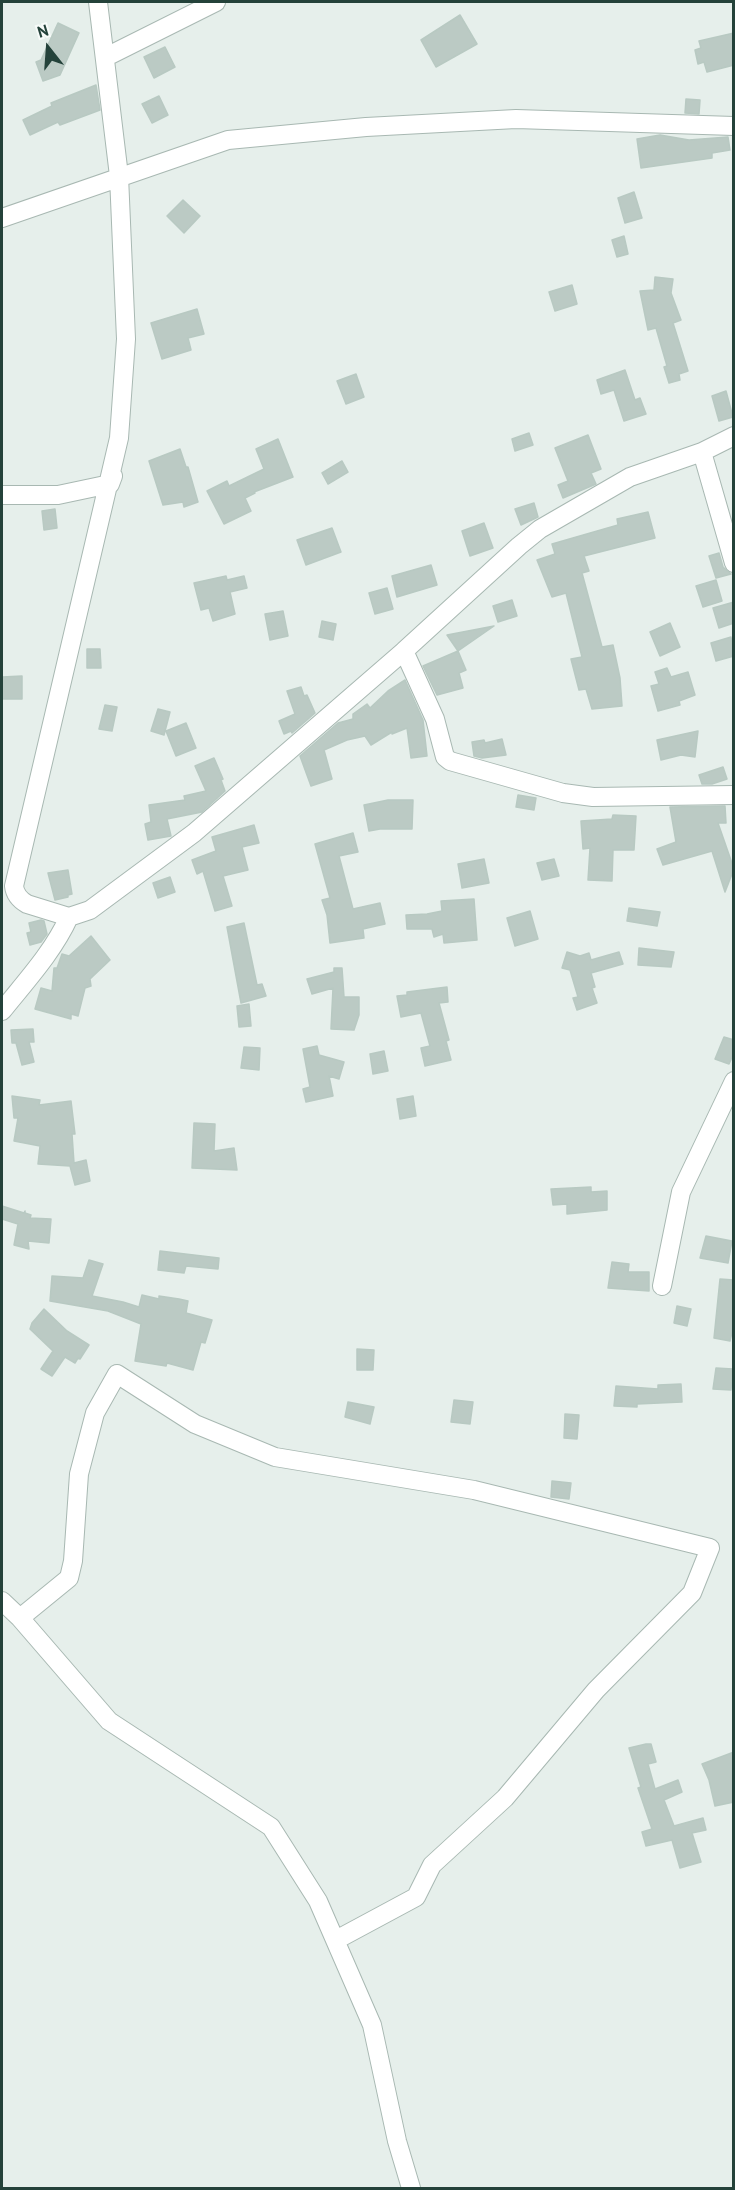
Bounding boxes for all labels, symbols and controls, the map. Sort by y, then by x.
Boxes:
north arrow [18,18,78,78]
text: N [35,20,51,42]

